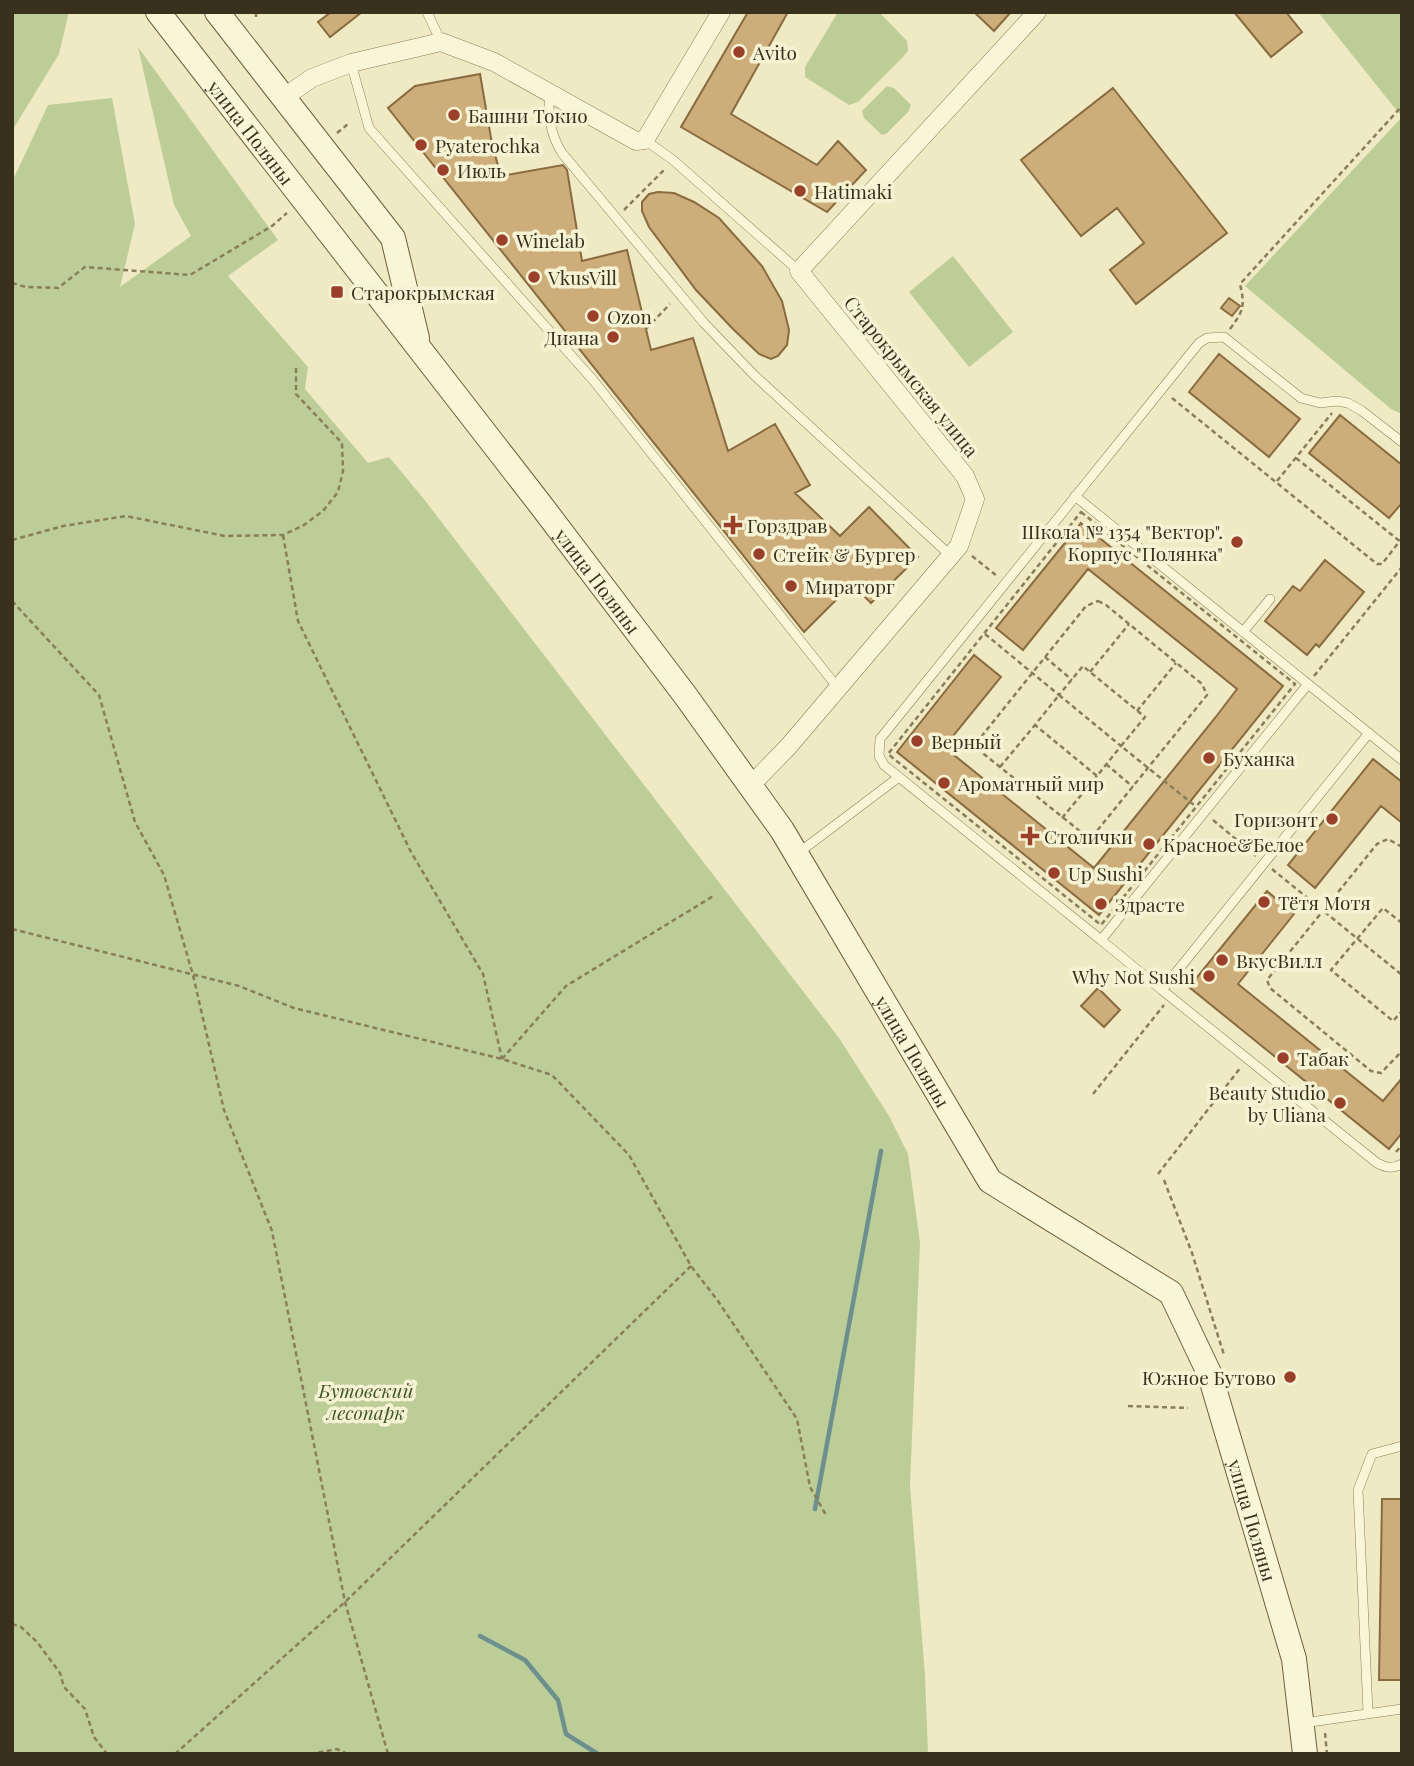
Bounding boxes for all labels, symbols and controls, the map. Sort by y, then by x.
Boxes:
place label: Avito [752,39,797,65]
marker: Avito [731,44,747,60]
street label: улица Поляны [202,73,300,190]
place label: Башни Токио [468,102,588,128]
marker: Башни Токио [446,107,462,123]
place label: Pyaterochka [435,132,541,158]
marker: Pyaterochka [413,137,429,153]
place label: Июль [457,157,506,183]
marker: Июль [435,162,451,178]
place label: Hatimaki [814,178,893,204]
marker: Hatimaki [792,183,808,199]
place label: Winelab [515,227,585,253]
marker: Winelab [494,232,510,248]
place label: VkusVill [547,264,618,290]
marker: VkusVill [526,269,542,285]
place label: Старокрымская [351,279,495,305]
marker: Старокрымская [329,284,345,300]
street label: Старокрымская улица [839,290,985,462]
place label: Ozon [607,303,653,329]
marker: Ozon [585,308,601,324]
place label: Диана [545,324,600,350]
marker: Диана [605,329,621,345]
place label: Горздрав [747,512,827,538]
marker: Горздрав [725,517,741,533]
place label: Школа № 1354 "Вектор". Корпус "Полянка" [1021,518,1223,566]
street label: улица Поляны [549,522,647,639]
marker: Школа № 1354 "Вектор". Корпус "Полянка" [1229,534,1245,550]
place label: Стейк & Бургер [773,541,916,567]
marker: Стейк & Бургер [751,546,767,562]
place label: Мираторг [805,573,895,599]
marker: Мираторг [783,578,799,594]
place label: Верный [931,728,1002,754]
marker: Верный [909,733,925,749]
place label: Буханка [1223,745,1296,771]
marker: Буханка [1201,750,1217,766]
place label: Ароматный мир [957,770,1104,796]
marker: Ароматный мир [936,775,952,791]
place label: Горизонт [1234,806,1318,832]
marker: Горизонт [1324,811,1340,827]
place label: Столички [1044,823,1133,849]
marker: Столички [1022,828,1038,844]
place label: Красное&Белое [1163,831,1304,857]
marker: Красное&Белое [1141,836,1157,852]
place label: Up Sushi [1068,860,1143,886]
marker: Up Sushi [1046,865,1062,881]
place label: Тётя Мотя [1278,889,1371,915]
place label: Здрасте [1115,891,1185,917]
marker: Тётя Мотя [1256,894,1272,910]
marker: Здрасте [1093,896,1109,912]
place label: ВкусВилл [1236,947,1323,973]
marker: ВкусВилл [1214,952,1230,968]
place label: Why Not Sushi [1071,963,1195,989]
marker: Why Not Sushi [1201,968,1217,984]
street label: улица Поляны [869,989,956,1112]
place label: Табак [1297,1045,1349,1071]
marker: Табак [1275,1050,1291,1066]
place label: Beauty Studio by Uliana [1208,1079,1327,1127]
marker: Beauty Studio by Uliana [1332,1095,1348,1111]
place label: Южное Бутово [1142,1364,1276,1390]
marker: Южное Бутово [1282,1369,1298,1385]
park label: Бутовский лесопарк [318,1377,415,1425]
street label: улица Поляны [1222,1455,1283,1584]

